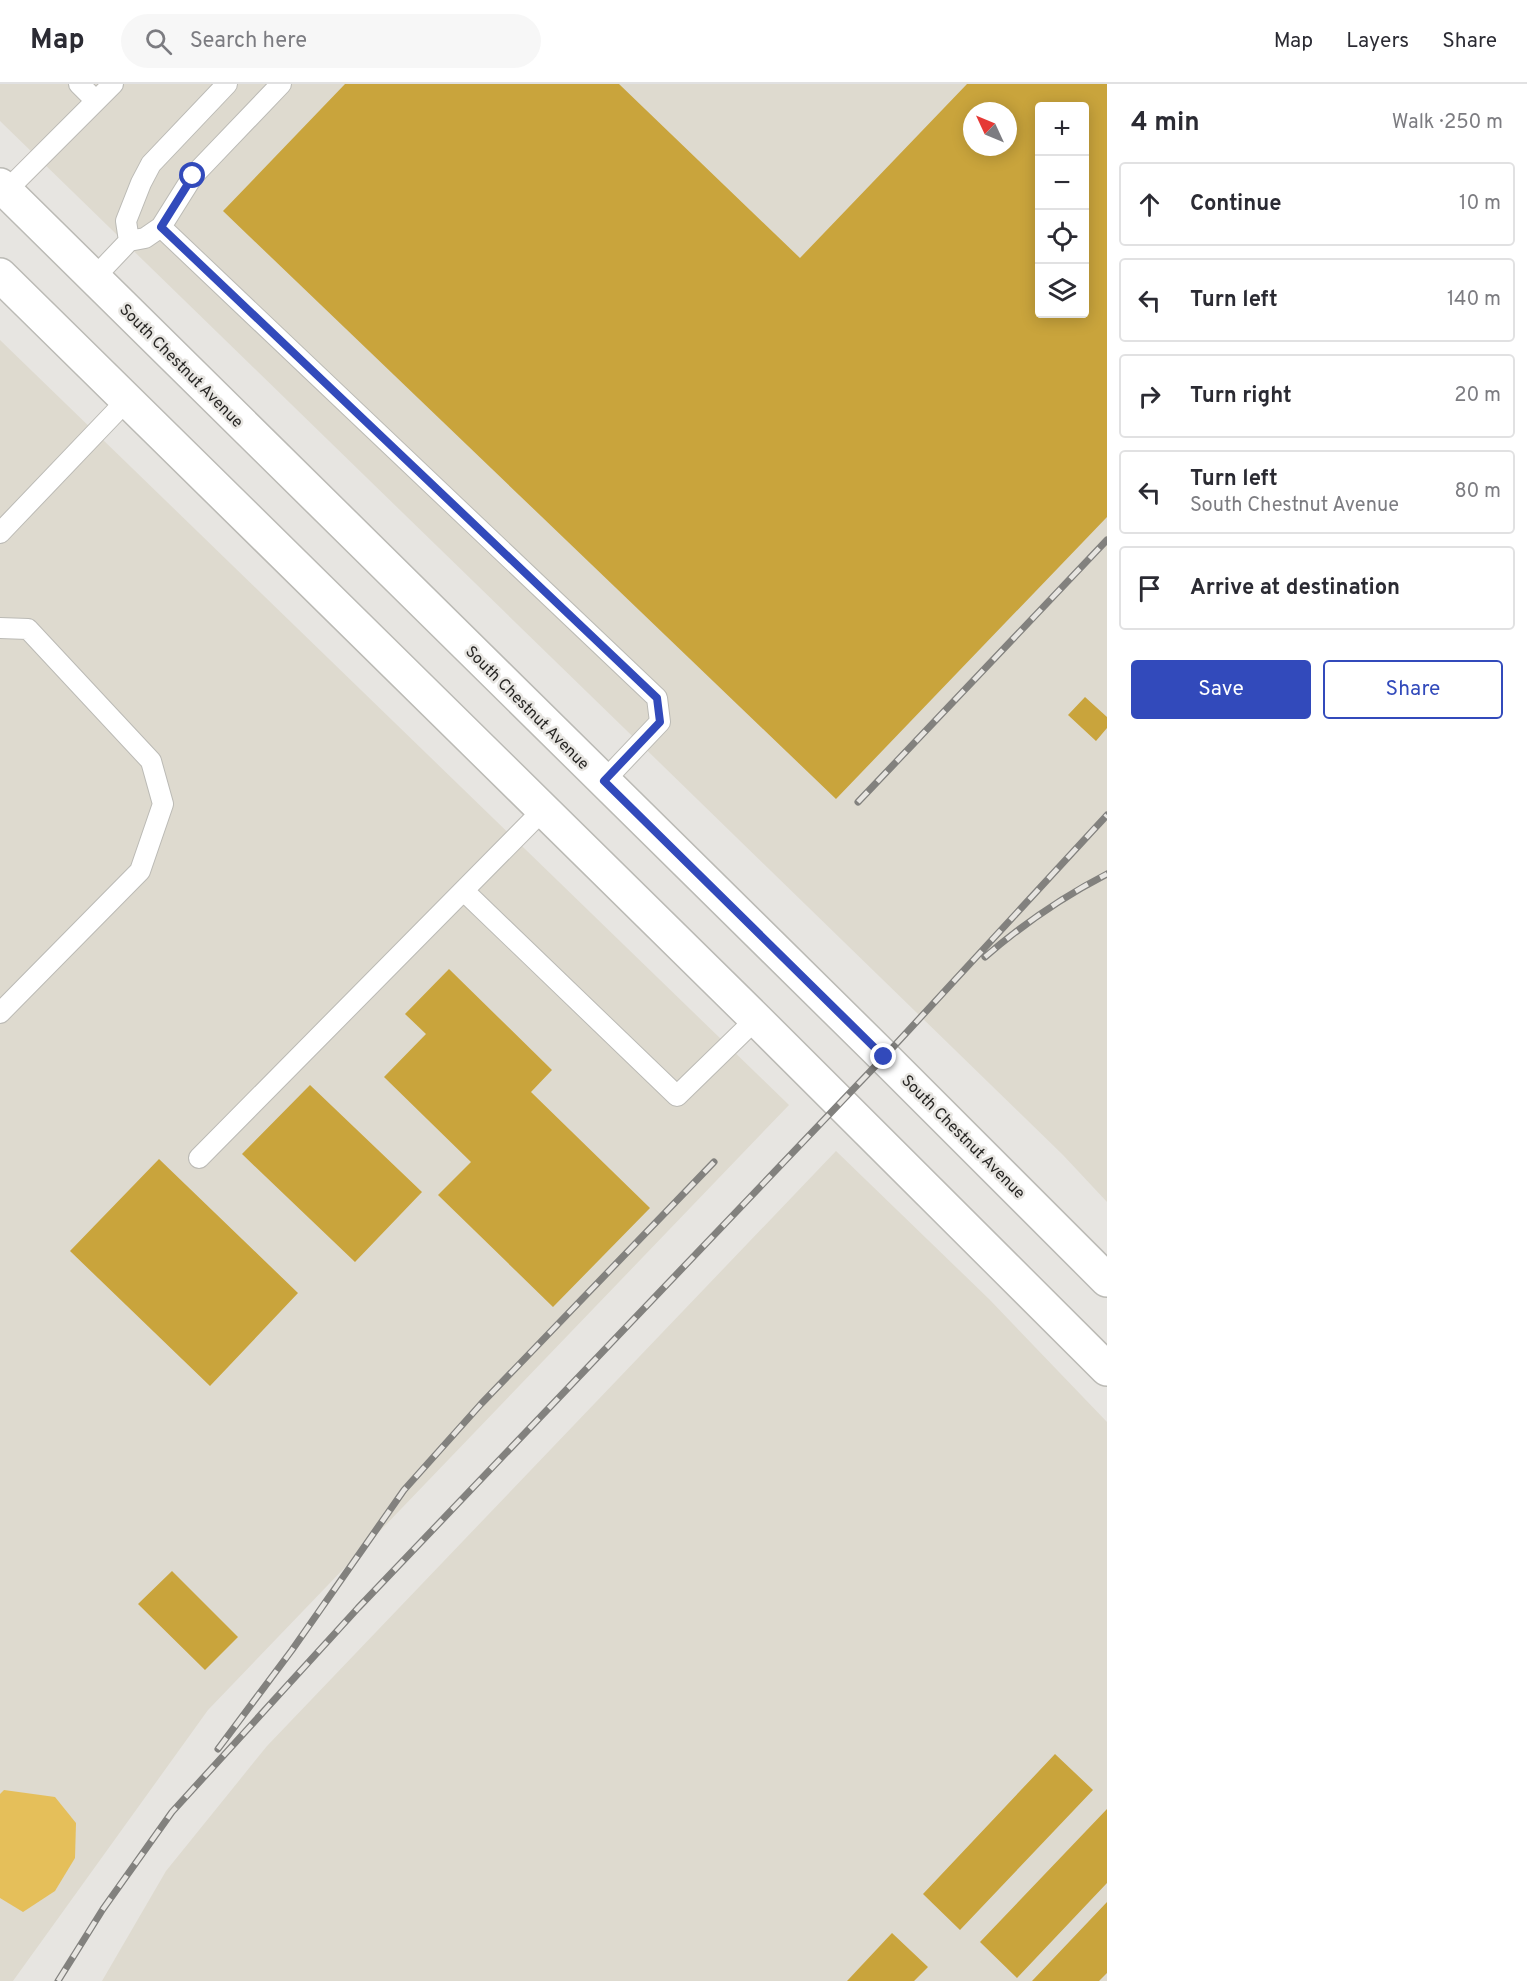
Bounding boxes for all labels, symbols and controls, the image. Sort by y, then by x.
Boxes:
search box [121,14,541,68]
text: Map [30,23,85,59]
icon: search [142,25,175,58]
text: Search here [190,28,307,55]
text: Map [1274,28,1313,55]
text: Layers [1346,28,1409,55]
text: Share [1442,28,1497,55]
north arrow [963,102,1017,156]
map controls [1035,102,1089,318]
button: + [1035,102,1089,156]
text: 4 min [1131,107,1200,140]
text: Walk · 250 m [1392,110,1503,136]
button: − [1035,156,1089,210]
route start [179,162,205,188]
icon: ahead [1133,188,1166,221]
text: Continue [1190,191,1281,218]
text: 10 m [1459,191,1501,217]
button: locate [1035,210,1089,264]
button: layers [1035,264,1089,318]
icon: left [1133,284,1166,317]
text: Turn left [1190,287,1278,314]
text: 140 m [1447,287,1501,313]
street label: South Chestnut Avenue [114,300,247,433]
icon: right [1133,380,1166,413]
text: Turn right [1190,383,1292,410]
text: 20 m [1454,383,1501,409]
text: Turn left [1190,466,1278,493]
icon: left [1133,476,1166,509]
text: 80 m [1455,479,1501,505]
text: South Chestnut Avenue [1190,493,1399,519]
icon: arrive [1133,572,1166,605]
text: Arrive at destination [1190,575,1400,602]
street label: South Chestnut Avenue [460,642,593,775]
button: Save [1131,660,1311,719]
button: Share [1323,660,1503,719]
route end [870,1043,896,1069]
street label: South Chestnut Avenue [896,1071,1029,1204]

